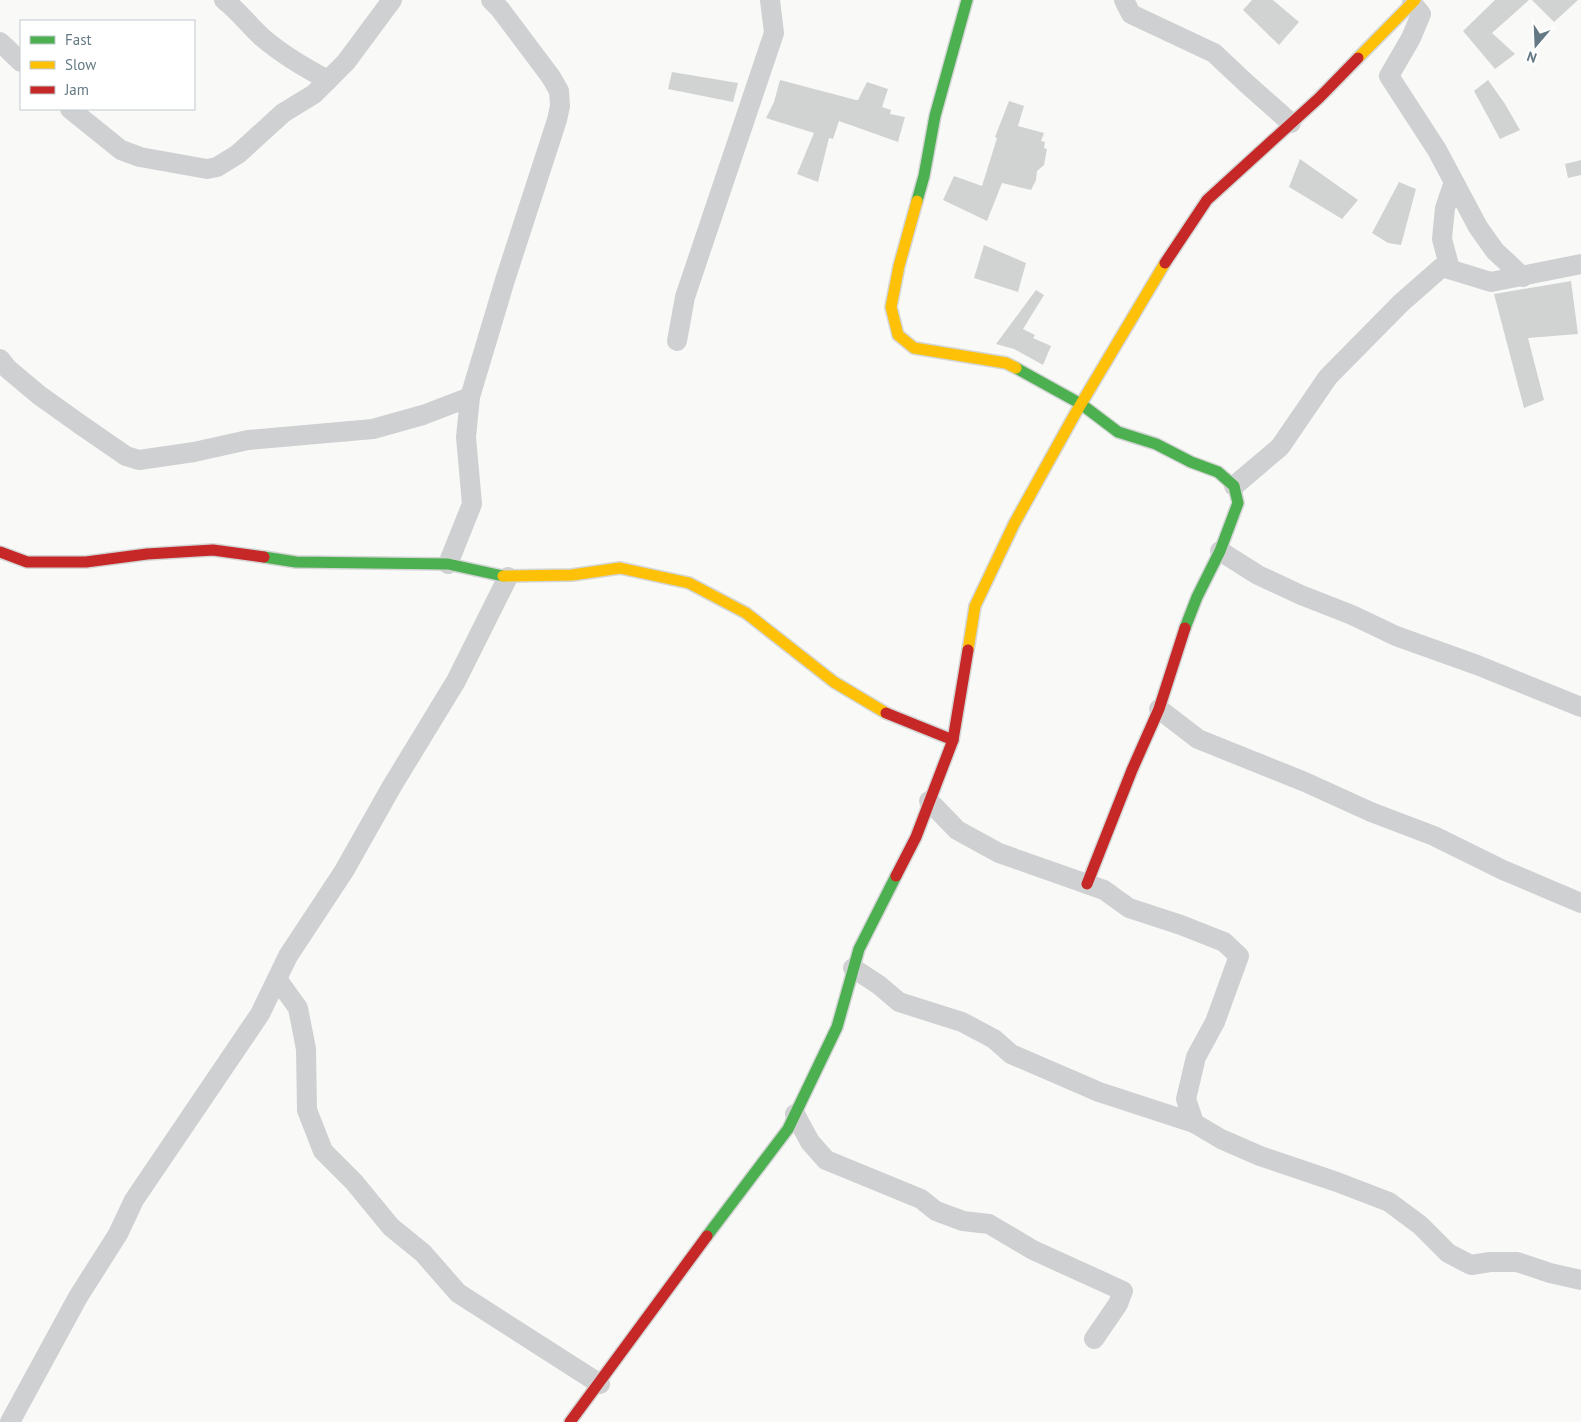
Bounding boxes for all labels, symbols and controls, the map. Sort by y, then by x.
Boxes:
legend [20,20,195,110]
north arrow [1511,20,1561,70]
text: Fast [65,30,92,49]
text: N [1524,47,1539,67]
text: Slow [65,55,96,74]
text: Jam [64,80,89,99]

